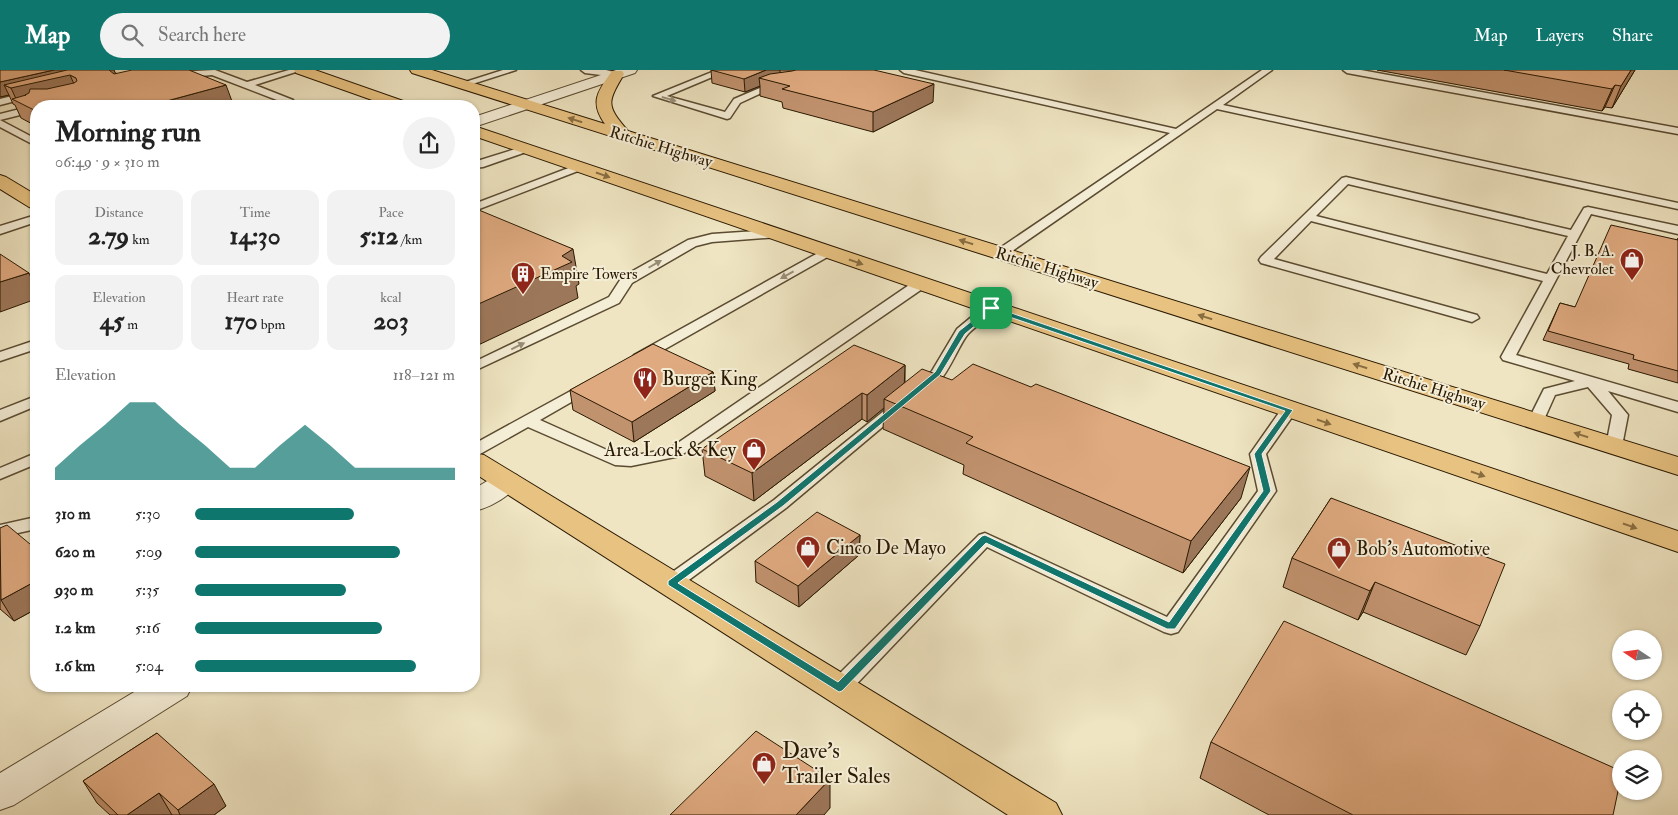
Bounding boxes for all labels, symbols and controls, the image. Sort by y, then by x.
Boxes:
search box [100,13,450,58]
text: Map [25,20,70,51]
icon: search [118,21,146,49]
text: Search here [158,23,246,47]
text: Map [1474,24,1508,47]
text: Layers [1536,24,1584,47]
text: Share [1612,24,1653,47]
one-way arrow [662,95,677,103]
text: Morning run [55,115,201,150]
one-way arrow [568,115,583,123]
button: share [403,117,455,169]
street label: Ritchie Highway [607,122,716,172]
text: 06:49 · 9 × 310 m [55,152,160,172]
one-way arrow [595,172,610,179]
text: Distance [95,204,143,221]
text: Time [240,204,270,221]
text: Pace [378,204,404,221]
text: 2.79 [88,221,129,252]
text: 14:30 [229,221,281,252]
text: 5:12 [360,221,398,252]
text: km [129,231,150,248]
text: /km [398,231,422,248]
one-way arrow [958,238,973,246]
place label: J. B. A. Chevrolet [1551,241,1614,279]
street label: Ritchie Highway [993,243,1102,293]
shop icon: J. B. A. Chevrolet [1619,247,1645,281]
one-way arrow [849,258,864,266]
one-way arrow [648,260,661,269]
building icon: Empire Towers [510,261,536,295]
place label: Empire Towers [540,264,637,285]
one-way arrow [780,270,794,279]
pin [970,287,1012,329]
text: Elevation [92,289,146,306]
text: Heart rate [227,289,284,306]
text: kcal [380,289,402,306]
icon: arrive [977,294,1005,322]
text: 45 [100,306,124,337]
text: 170 [225,306,258,337]
text: 203 [373,306,409,337]
one-way arrow [1197,313,1212,320]
text: m [124,316,138,333]
text: bpm [258,316,285,333]
one-way arrow [511,342,525,350]
one-way arrow [1352,361,1367,369]
street label: Ritchie Highway [1380,364,1489,414]
text: Elevation [55,365,116,385]
text: 118–121 m [393,365,455,385]
restaurant icon: Burger King [632,366,658,400]
place label: Burger King [662,367,758,391]
one-way arrow [1317,418,1332,426]
one-way arrow [1574,431,1589,439]
shop icon: Area Lock & Key [741,437,767,471]
place label: Area Lock & Key [603,438,737,462]
one-way arrow [1471,470,1486,478]
text: 310 m [55,504,91,524]
text: 5:30 [135,504,160,524]
one-way arrow [1622,523,1637,530]
shop icon: Cinco De Mayo [795,535,821,569]
place label: Cinco De Mayo [826,536,946,560]
shop icon: Bob's Automotive [1326,536,1352,570]
place label: Bob's Automotive [1356,537,1490,561]
text: 620 m [55,542,95,562]
text: 5:09 [135,542,162,562]
text: 930 m [55,580,93,600]
text: 5:35 [135,580,159,600]
text: 1.2 km [55,618,95,638]
text: 5:16 [135,618,160,638]
north arrow [1612,630,1662,680]
map controls [1612,630,1662,800]
text: 1.6 km [55,656,95,676]
text: 5:04 [135,656,163,676]
button: locate [1612,690,1662,740]
place label: Dave's Trailer Sales [782,737,890,790]
button: layers [1612,750,1662,800]
shop icon: Dave's Trailer Sales [751,751,777,785]

